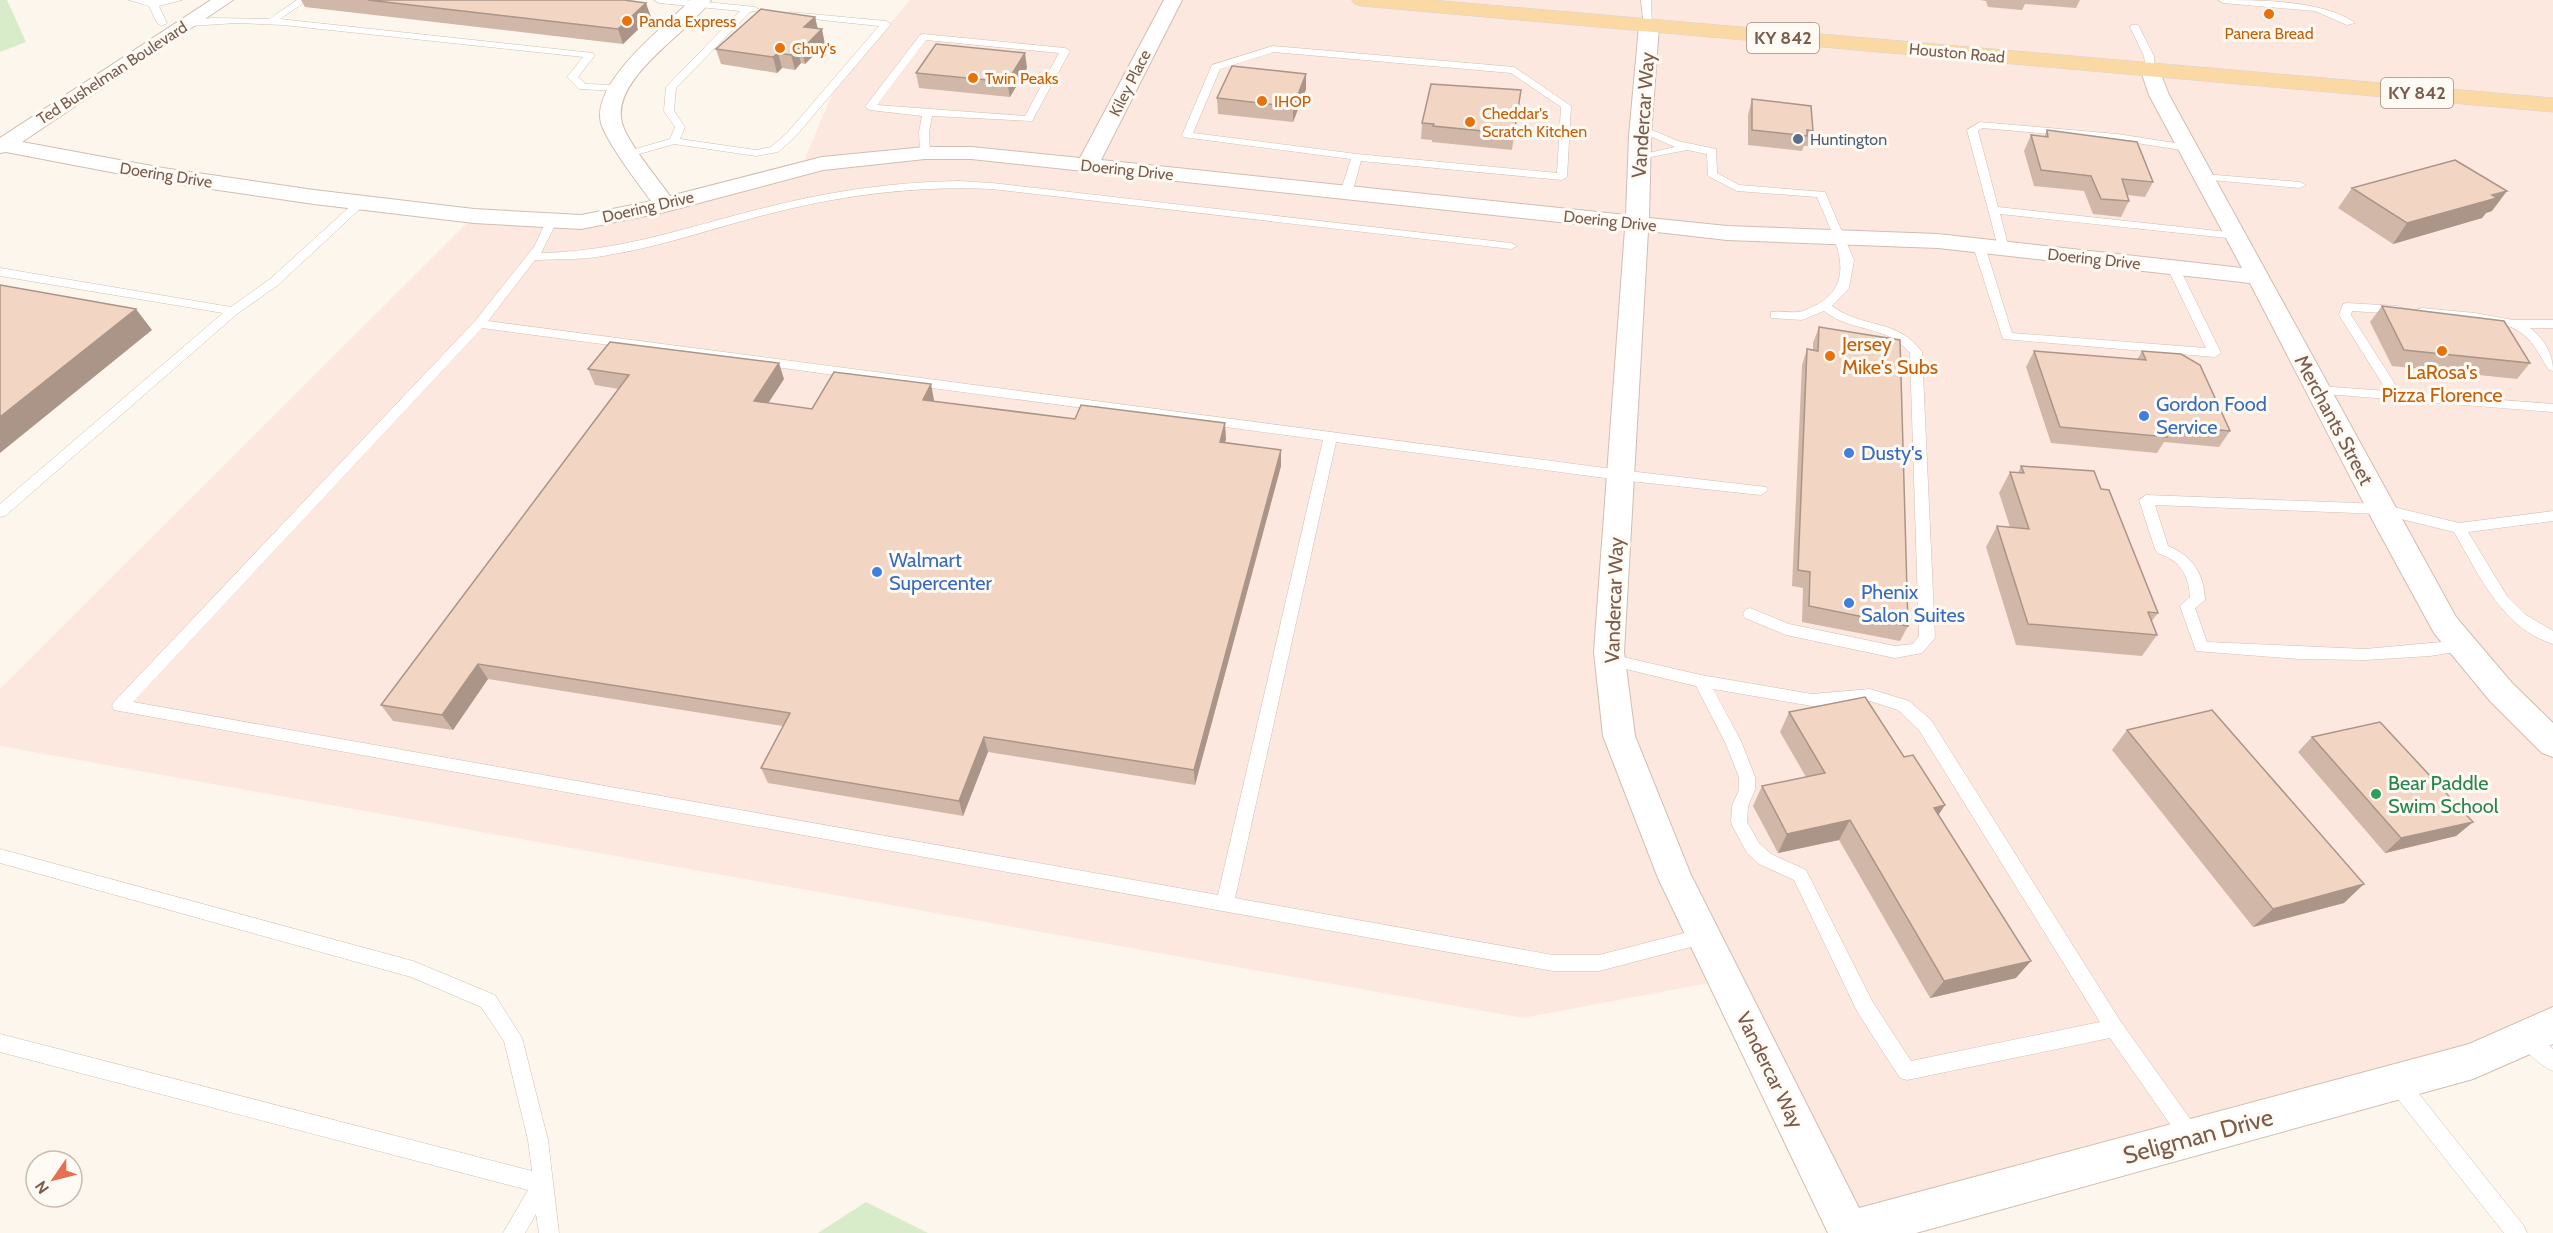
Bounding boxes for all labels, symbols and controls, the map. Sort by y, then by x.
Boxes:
marker: Panera Bread [2262,7,2276,21]
place label: Panda Express [639,12,737,31]
marker: Panda Express [620,14,634,28]
street label: Ted Bushelman Boulevard [33,17,191,129]
road number: KY 842 [1747,23,1819,53]
place label: Panera Bread [2224,24,2314,43]
place label: Chuy's [792,39,837,58]
street label: Houston Road [1908,39,2006,67]
marker: Chuy's [773,41,787,55]
street label: Kiley Place [1105,47,1155,119]
street label: Vandercar Way [1627,51,1659,179]
place label: Twin Peaks [985,69,1059,88]
marker: Twin Peaks [966,71,980,85]
road number: KY 842 [2381,78,2453,108]
place label: IHOP [1274,92,1311,111]
marker: IHOP [1255,94,1269,108]
place label: Cheddar's Scratch Kitchen [1482,104,1587,141]
marker: Cheddar's Scratch Kitchen [1463,115,1477,129]
place label: Huntington [1810,130,1887,149]
marker: Huntington [1791,132,1805,146]
street label: Doering Drive [1080,156,1174,184]
street label: Doering Drive [118,158,214,192]
street label: Doering Drive [600,187,696,227]
street label: Doering Drive [1563,207,1657,235]
street label: Doering Drive [2047,245,2141,273]
place label: Jersey Mike's Subs [1841,332,1938,379]
marker: LaRosa's Pizza Florence [2435,344,2449,358]
marker: Jersey Mike's Subs [1823,349,1837,363]
street label: Merchants Street [2290,351,2378,489]
place label: LaRosa's Pizza Florence [2381,360,2503,407]
place label: Gordon Food Service [2156,392,2267,439]
marker: Gordon Food Service [2137,409,2151,423]
place label: Dusty's [1861,441,1923,465]
marker: Dusty's [1842,446,1856,460]
street label: Vandercar Way [1600,536,1628,664]
place label: Walmart Supercenter [889,548,993,595]
marker: Walmart Supercenter [870,565,884,579]
place label: Phenix Salon Suites [1861,580,1965,627]
marker: Phenix Salon Suites [1842,596,1856,610]
place label: Bear Paddle Swim School [2388,771,2499,818]
marker: Bear Paddle Swim School [2369,787,2383,801]
street label: Vandercar Way [1731,1008,1809,1132]
street label: Seligman Drive [2120,1102,2276,1170]
north arrow [24,1149,84,1209]
text: N [31,1177,53,1197]

